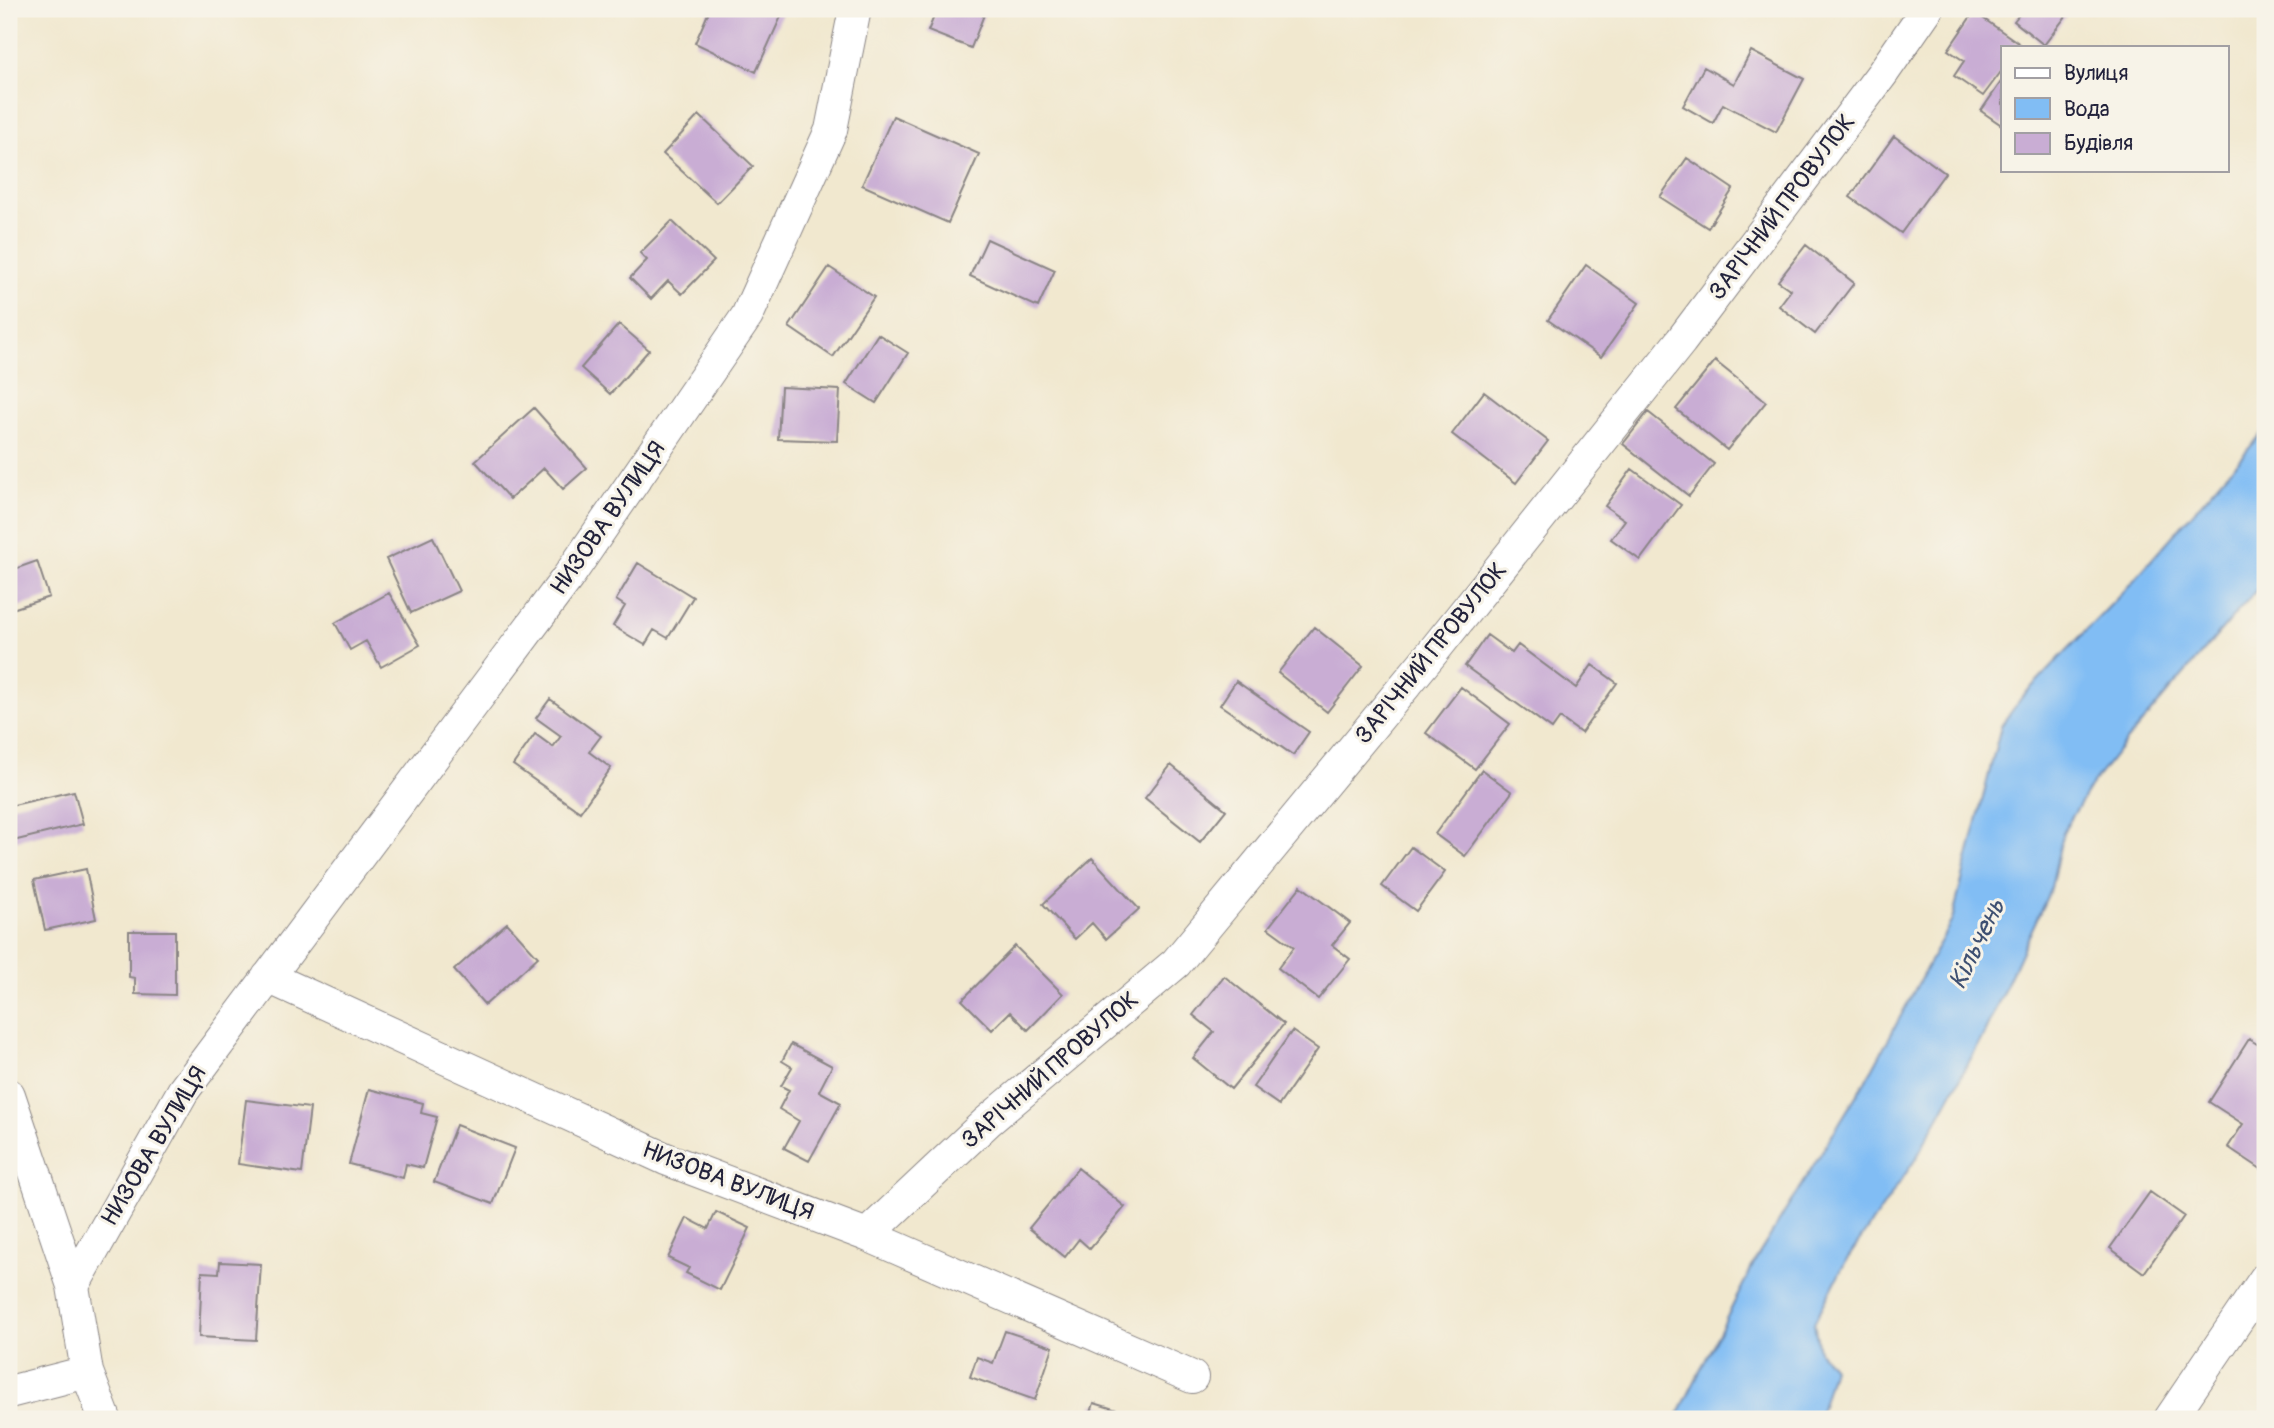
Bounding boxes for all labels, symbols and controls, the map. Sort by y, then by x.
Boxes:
legend [2001,46,2228,172]
text: Вулиця [2064,60,2128,87]
text: Вода [2064,96,2110,123]
street label: ЗАРІЧНИЙ ПРОВУЛОК [1703,108,1861,306]
text: Будівля [2064,130,2133,157]
street label: НИЗОВА ВУЛИЦЯ [544,435,672,601]
street label: ЗАРІЧНИЙ ПРОВУЛОК [1349,556,1513,750]
water label: Кільчень [1942,894,2012,994]
street label: ЗАРІЧНИЙ ПРОВУЛОК [955,985,1145,1155]
street label: НИЗОВА ВУЛИЦЯ [95,1061,213,1231]
street label: НИЗОВА ВУЛИЦЯ [638,1135,818,1227]

